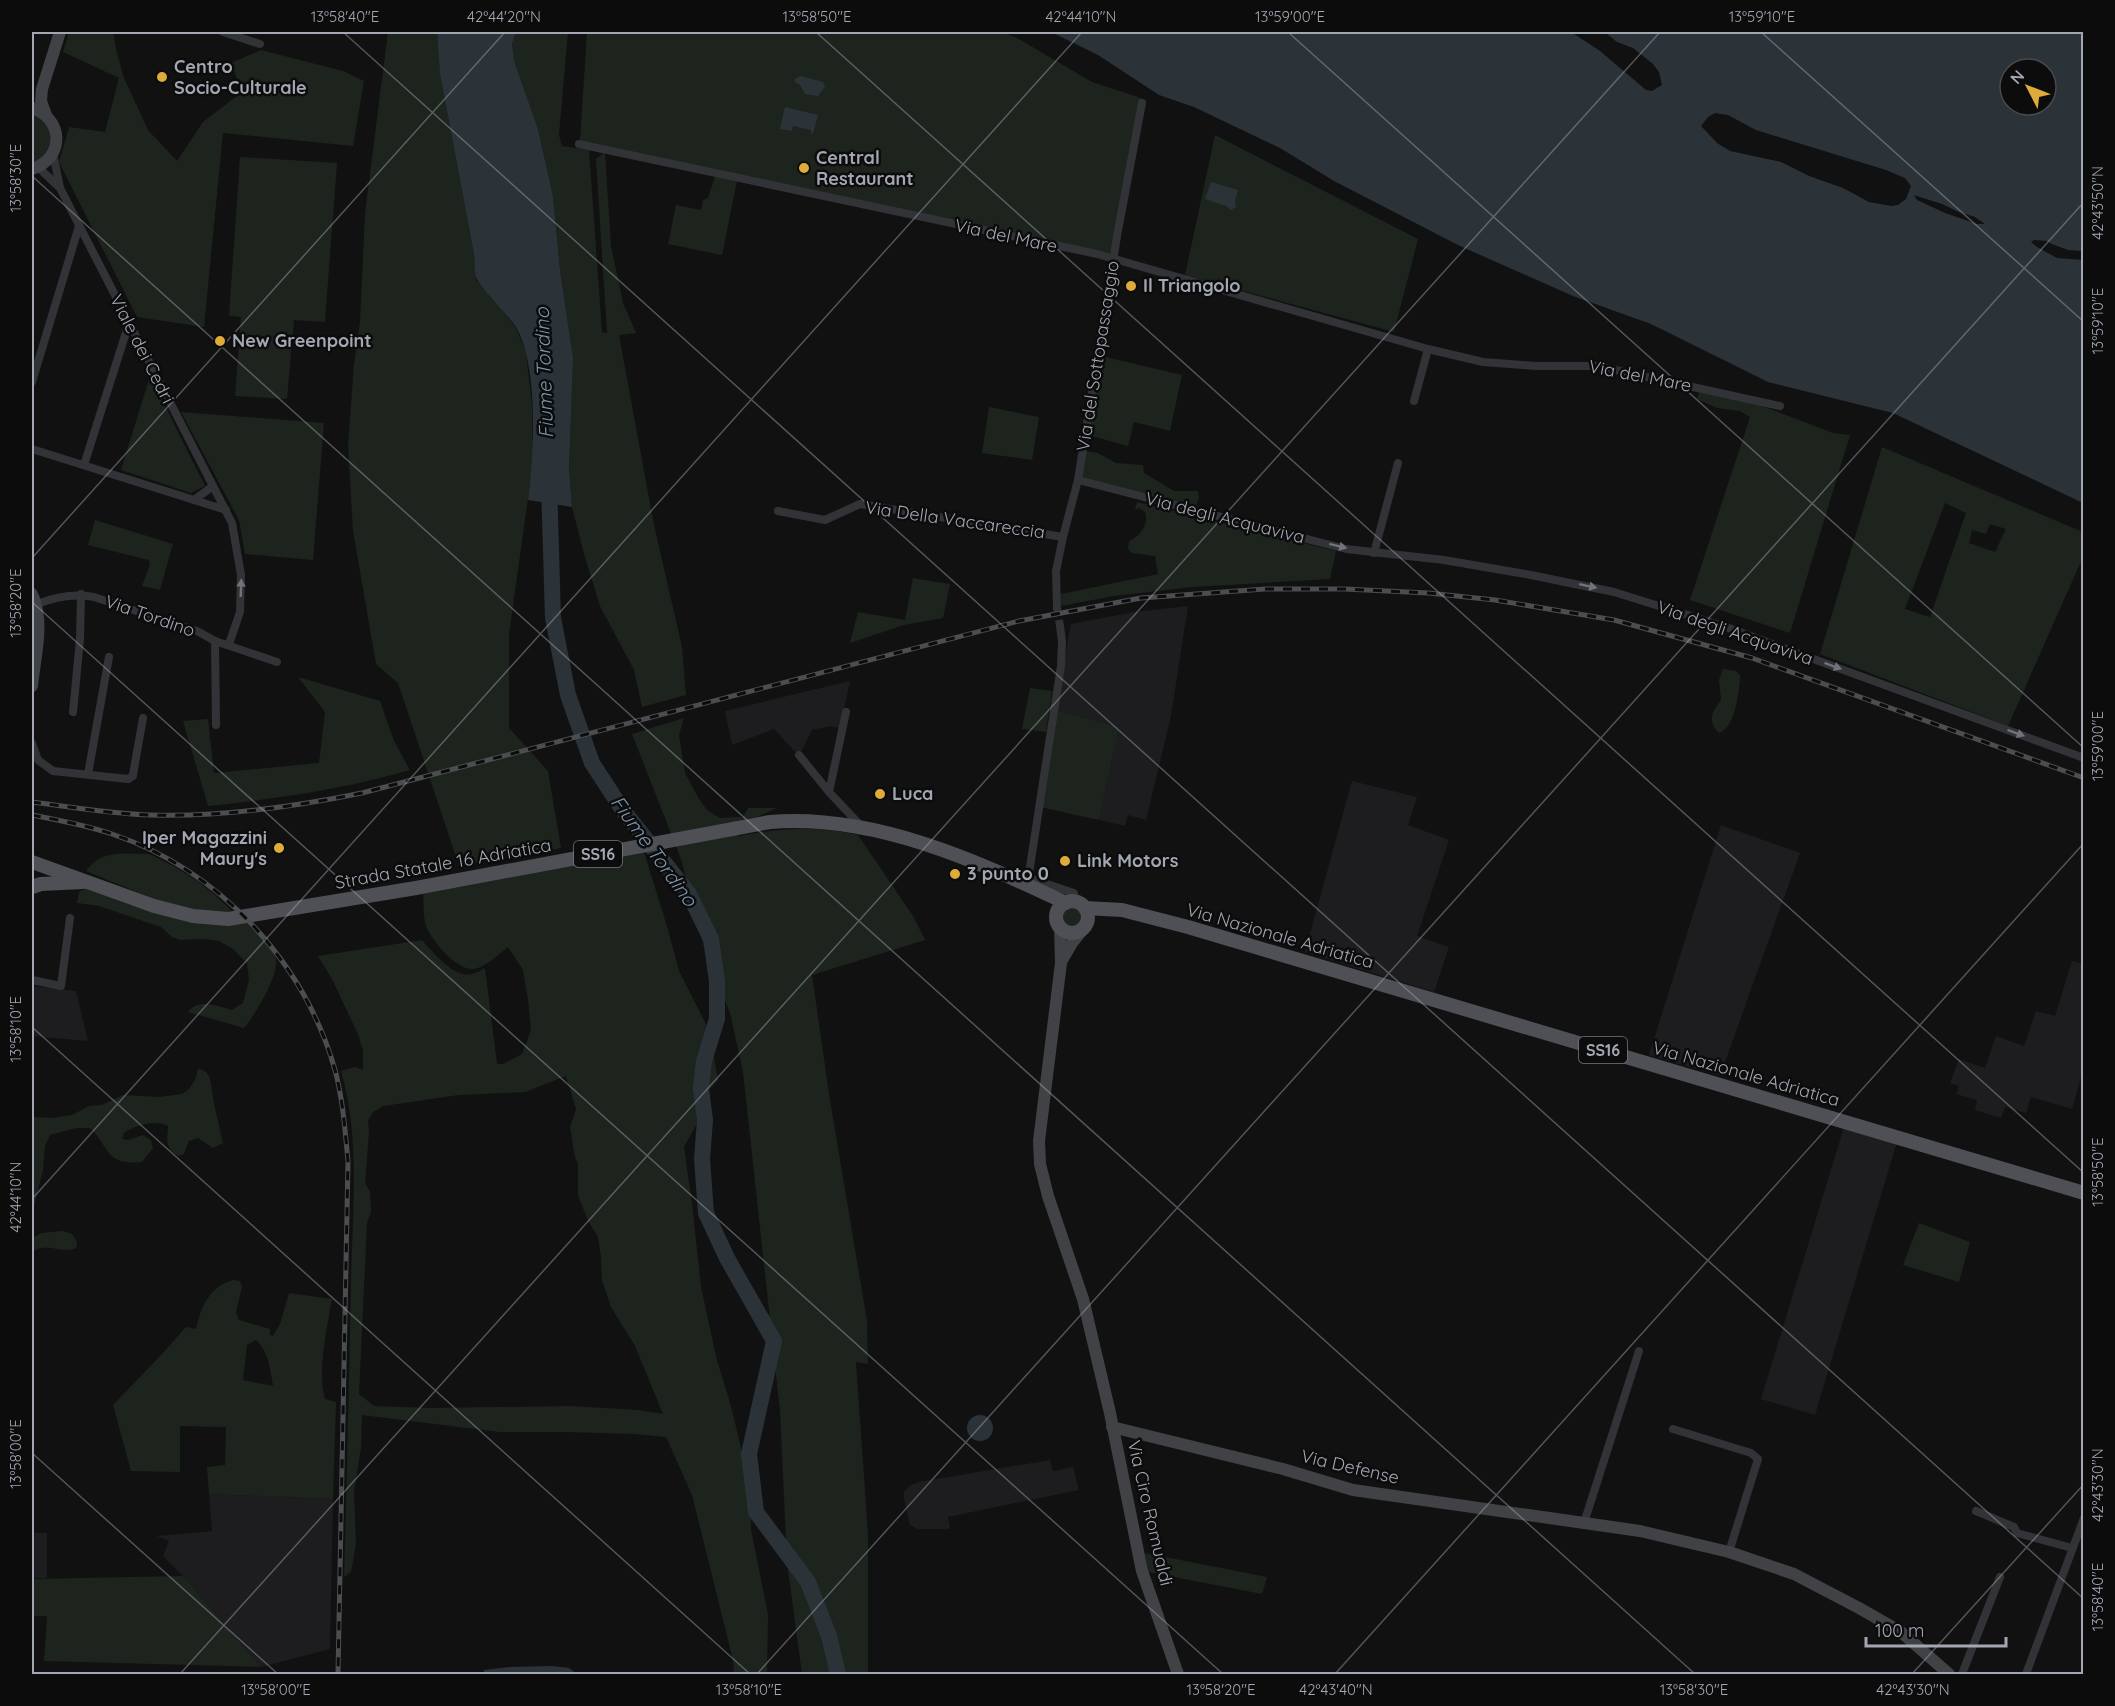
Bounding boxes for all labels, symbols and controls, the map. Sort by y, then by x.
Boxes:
text: 13°58'40"E [311,7,379,26]
text: 42°44'20"N [467,7,541,26]
text: 13°58'50"E [783,7,851,26]
text: 42°44'10"N [1045,7,1117,26]
text: 13°59'00"E [1255,7,1325,26]
text: 13°59'10"E [1729,7,1795,26]
place label: Centro Socio-Culturale [174,55,307,99]
north arrow [1998,57,2058,117]
text: N [2005,66,2028,88]
marker: Centro Socio-Culturale [155,70,169,84]
text: 13°58'30"E [6,144,25,212]
place label: Central Restaurant [816,146,914,190]
marker: Central Restaurant [797,161,811,175]
text: 42°43'50"N [2088,166,2107,240]
street label: Via del Mare [953,213,1059,258]
street label: Via del Sottopassaggio [1071,259,1124,453]
place label: Il Triangolo [1143,274,1240,297]
marker: Il Triangolo [1124,279,1138,293]
text: 13°59'10"E [2088,288,2107,354]
street label: Viale dei Cedri [105,290,180,407]
water label: Fiume Tordino [529,306,558,439]
place label: New Greenpoint [232,329,372,352]
marker: New Greenpoint [213,334,227,348]
street label: Via del Mare [1587,354,1693,397]
street label: Via degli Acquaviva [1143,487,1307,548]
street label: Via Della Vaccareccia [864,495,1046,544]
one-way arrow [1329,542,1347,552]
text: 13°58'20"E [6,568,25,638]
one-way arrow [236,578,246,597]
one-way arrow [1579,582,1597,592]
street label: Via Tordino [102,589,198,642]
street label: Via degli Acquaviva [1654,595,1816,670]
one-way arrow [1824,662,1842,672]
text: 13°59'00"E [2088,711,2107,781]
one-way arrow [2007,729,2025,738]
place label: Luca [892,782,933,805]
marker: Luca [873,787,887,801]
water label: Fiume Tordino [606,790,704,912]
place label: Iper Magazzini Maury's [142,826,267,870]
street label: Strada Statale 16 Adriatica [333,833,553,894]
marker: Iper Magazzini Maury's [272,841,286,855]
road number: SS16 [574,841,622,867]
place label: Link Motors [1077,849,1179,872]
marker: Link Motors [1058,854,1072,868]
place label: 3 punto 0 [967,862,1049,885]
marker: 3 punto 0 [948,867,962,881]
street label: Via Nazionale Adriatica [1184,898,1376,973]
text: 13°58'10"E [6,996,25,1062]
street label: Via Nazionale Adriatica [1650,1036,1842,1111]
road number: SS16 [1579,1037,1627,1063]
text: 13°58'50"E [2088,1138,2107,1206]
text: 42°44'10"N [6,1161,25,1233]
text: 13°58'00"E [6,1419,25,1489]
street label: Via Ciro Romualdi [1123,1438,1178,1588]
street label: Via Defense [1299,1444,1401,1489]
text: 42°43'30"N [2088,1448,2107,1522]
text: 13°58'40"E [2088,1563,2107,1631]
scale bar [1866,1610,2006,1648]
text: 100 m [1875,1619,1924,1642]
text: 13°58'00"E [241,1680,311,1699]
text: 13°58'10"E [716,1680,782,1699]
text: 13°58'20"E [1186,1680,1256,1699]
text: 42°43'40"N [1299,1680,1373,1699]
text: 13°58'30"E [1660,1680,1728,1699]
text: 42°43'30"N [1876,1680,1950,1699]

